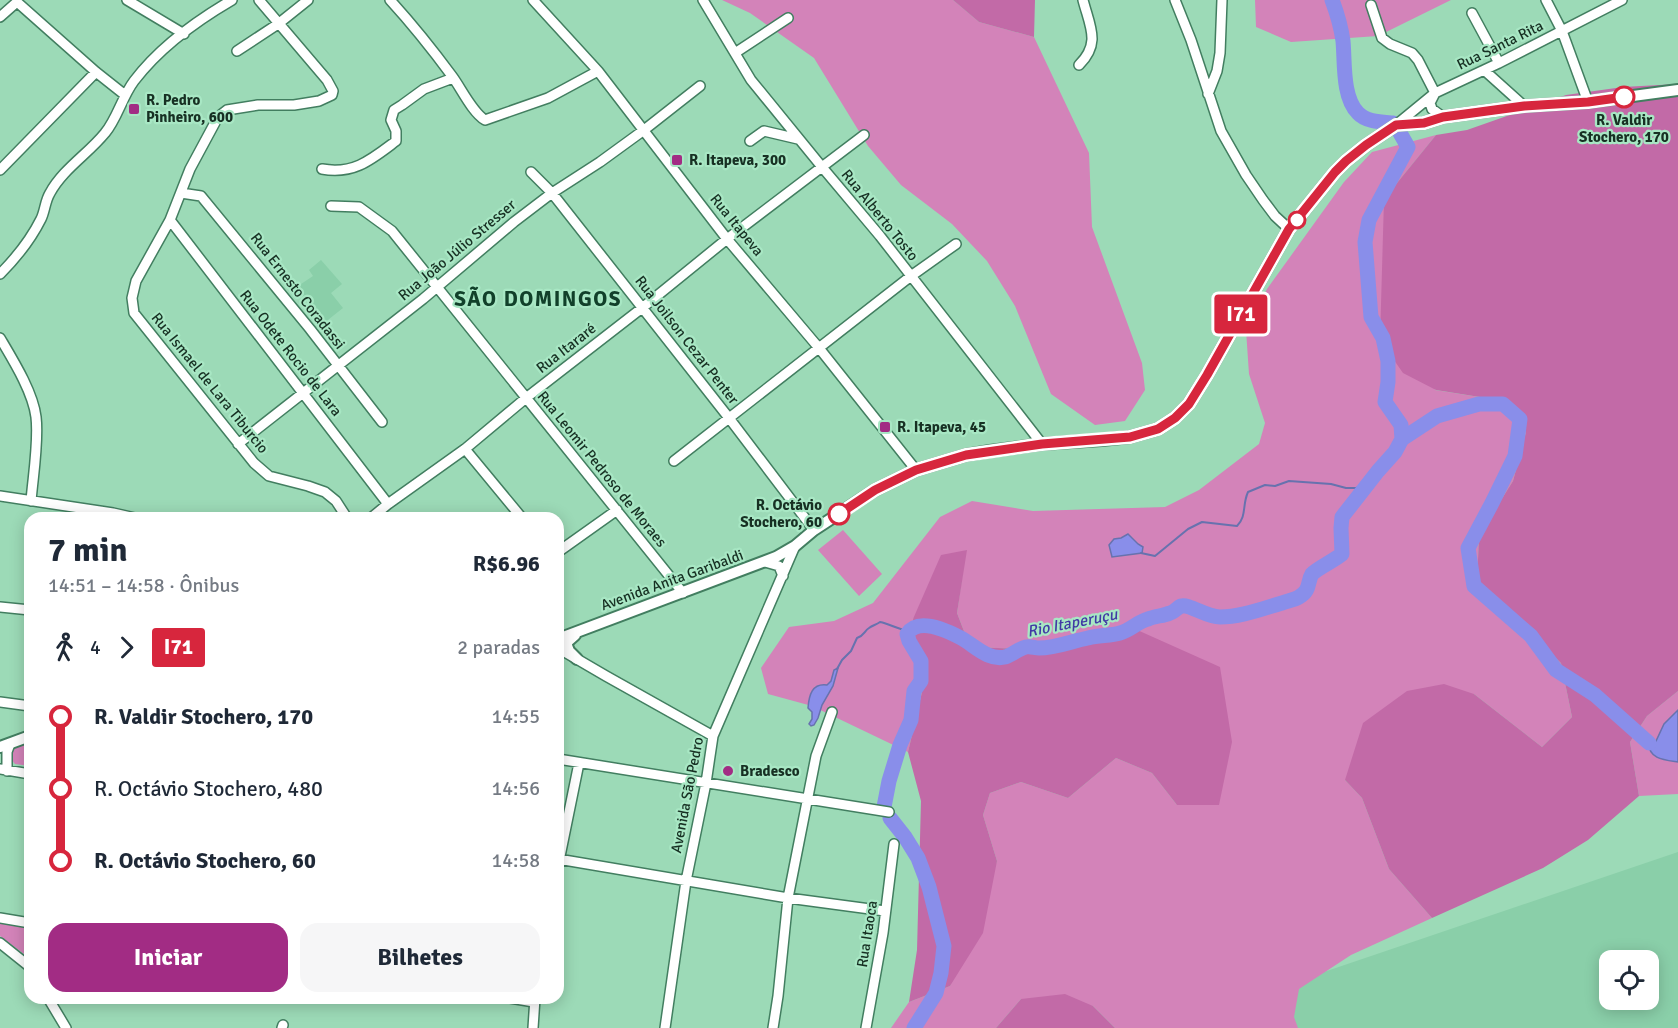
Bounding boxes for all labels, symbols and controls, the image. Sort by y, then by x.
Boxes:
street label: Rua Santa Rita [1454,16,1546,74]
marker: R. Valdir Stochero, 170 [1613,86,1635,108]
place label: R. Pedro Pinheiro, 600 [146,91,233,126]
marker: R. Pedro Pinheiro, 600 [127,102,141,116]
place label: R. Valdir Stochero, 170 [1579,111,1669,146]
place label: R. Itapeva, 300 [689,151,786,169]
marker: R. Itapeva, 300 [670,153,684,167]
street label: Rua Alberto Tosto [838,166,922,264]
street label: Rua Itapeva [706,190,768,260]
street label: Rua João Júlio Stresser [395,195,520,304]
unlabelled marker [1288,211,1306,229]
street label: Rua Ernesto Coradassi [247,229,349,353]
street label: Rua Joilson Cezar Penter [631,272,743,408]
street label: Rua Odete Rocio de Lara [236,286,346,420]
district label: SÃO DOMINGOS [454,286,622,312]
line badge: I71 [1206,294,1276,334]
text: I71 [1226,301,1256,327]
street label: Rua Ismael de Lara Tiburcio [148,309,272,457]
street label: Rua Itararé [533,319,599,377]
street label: Rua Leomir Pedroso de Moraes [534,387,671,551]
place label: R. Itapeva, 45 [897,418,986,436]
marker: R. Itapeva, 45 [878,420,892,434]
place label: R. Octávio Stochero, 60 [740,496,822,531]
marker: R. Octávio Stochero, 60 [828,503,850,525]
text: 7 min [48,530,128,571]
street label: Avenida Anita Garibaldi [598,546,746,614]
text: R$6.96 [473,550,540,577]
text: 14:51 – 14:58 · Ônibus [48,573,239,598]
water label: Rio Itaperuçu [1025,604,1120,642]
icon: walk [48,631,81,664]
icon: forward [110,631,143,664]
text: I71 [164,634,193,660]
text: 4 [90,635,101,660]
text: 2 paradas [457,635,540,660]
text: R. Valdir Stochero, 170 [94,703,313,730]
text: 14:55 [491,704,540,729]
street label: Avenida São Pedro [667,735,707,855]
place label: Bradesco [740,762,800,780]
marker: Bradesco [721,764,735,778]
text: R. Octávio Stochero, 480 [94,775,323,802]
text: 14:56 [491,776,540,801]
text: R. Octávio Stochero, 60 [94,847,316,874]
text: 14:58 [491,848,540,873]
street label: Rua Itaoca [853,899,881,969]
button: Iniciar [48,923,288,992]
button: Bilhetes [300,923,540,992]
map controls [1599,950,1659,1010]
button: locate [1599,950,1659,1010]

